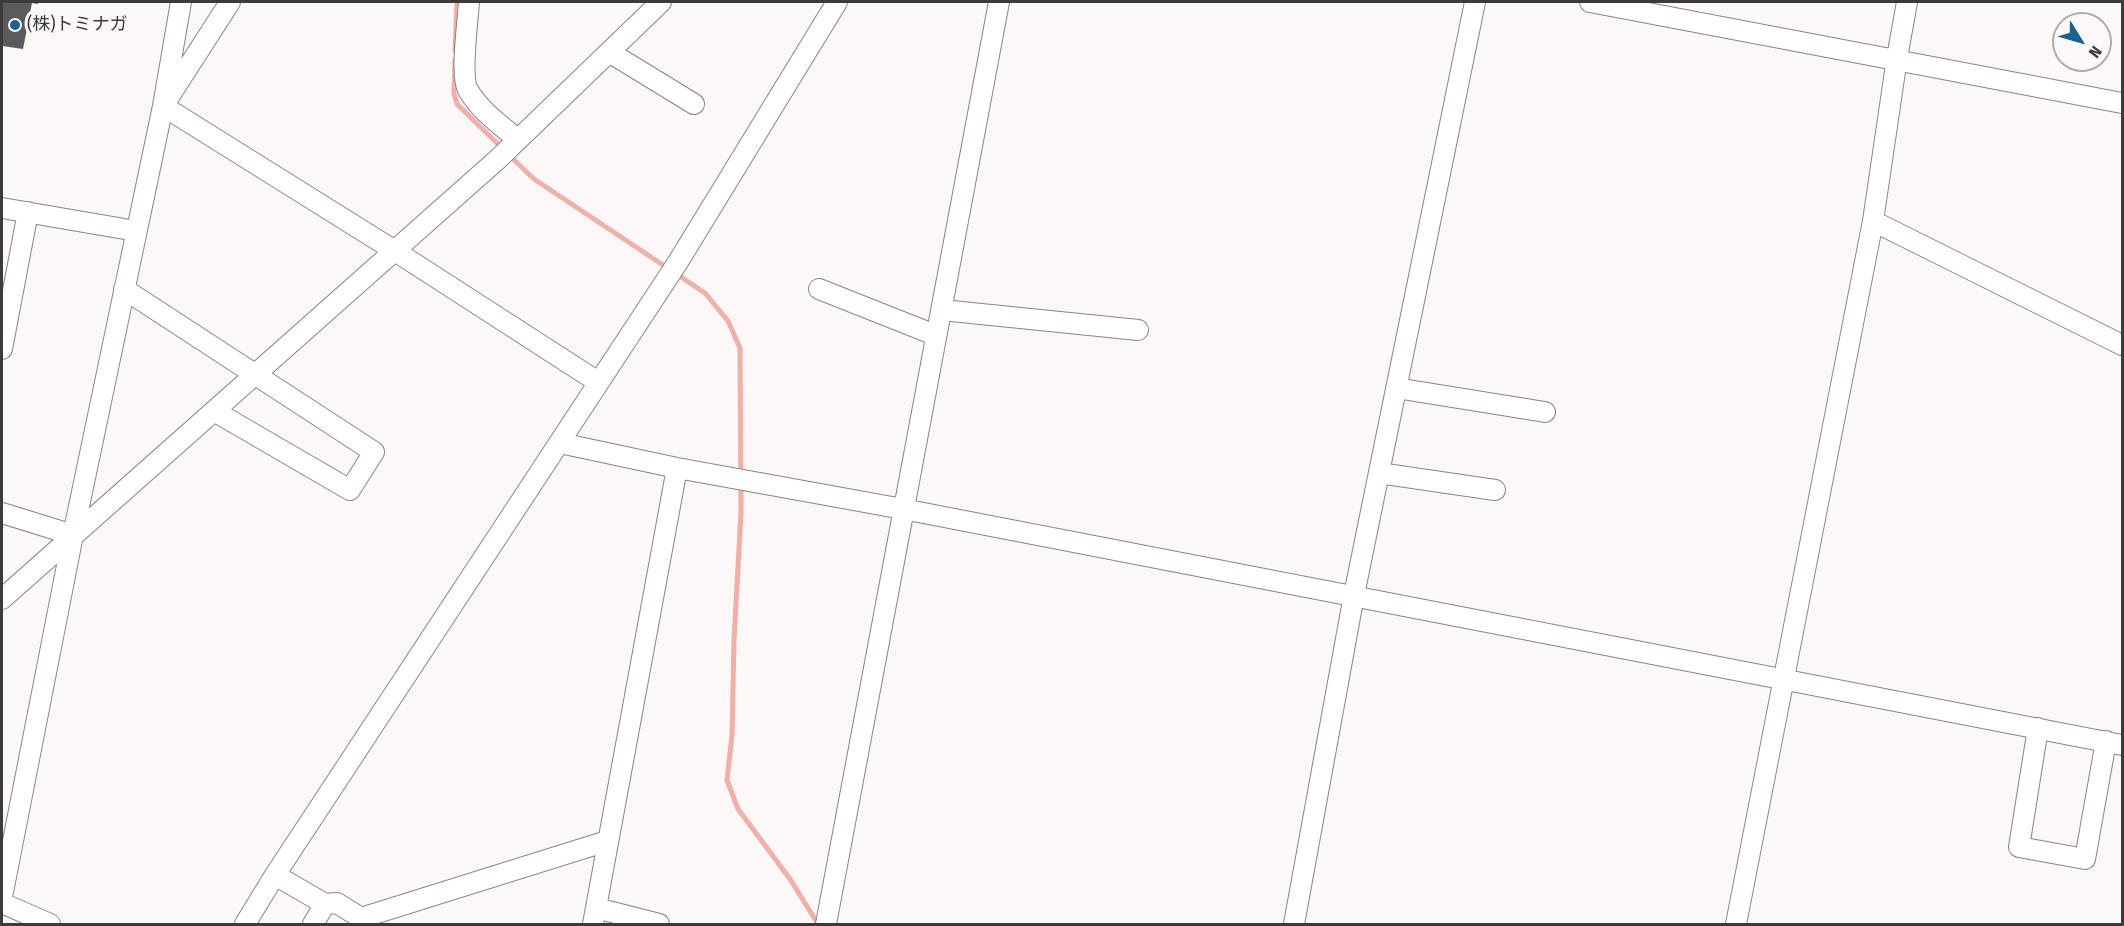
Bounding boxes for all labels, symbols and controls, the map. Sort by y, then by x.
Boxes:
north arrow [2052,12,2112,72]
place label: (株)トミナガ [27,14,128,36]
marker: (株)トミナガ [8,18,22,32]
text: N [2085,42,2106,61]

